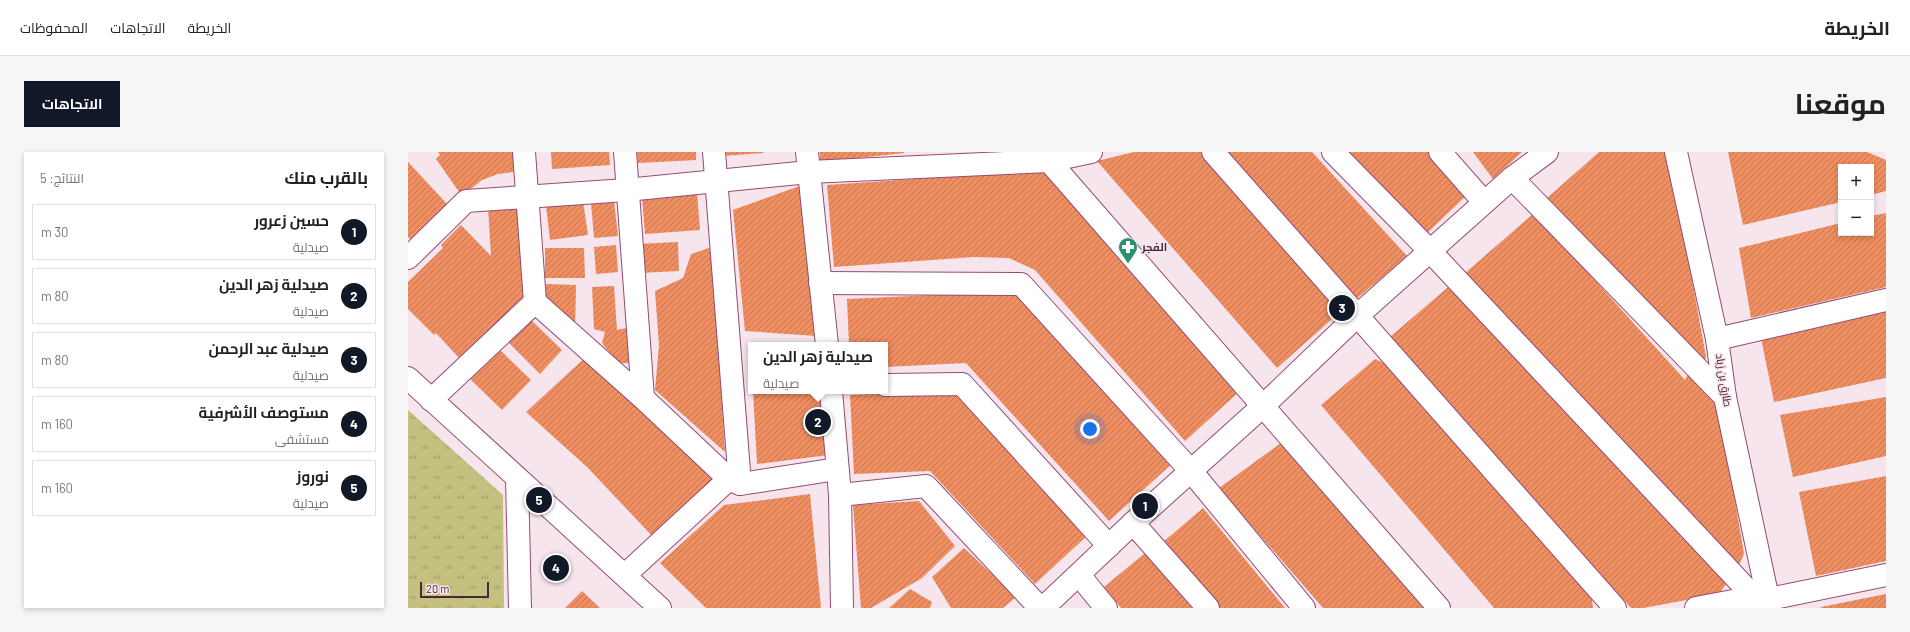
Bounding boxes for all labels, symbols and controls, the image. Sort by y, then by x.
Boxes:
text: الخريطة [1824,16,1890,39]
text: المحفوظات [20,19,88,36]
text: الاتجاهات [110,19,166,36]
text: الخريطة [188,19,231,36]
button: الاتجاهات [24,81,120,127]
text: موقعنا [1795,86,1886,120]
map controls [1838,164,1874,236]
button: + [1838,164,1874,200]
text: بالقرب منك [284,167,368,187]
text: النتائج: 5 [40,170,84,186]
button: − [1838,200,1874,236]
text: حسين زعرور [254,211,329,229]
text: 30 m [41,224,68,240]
text: 1 [352,224,356,240]
pharmacy icon: الفجر [1117,236,1139,264]
text: صيدلية [293,239,329,255]
place label: الفجر [1141,240,1167,254]
text: صيدلية زهر الدين [219,275,329,293]
text: 80 m [41,288,69,304]
text: 2 [350,288,358,304]
pin: 3 [1329,293,1355,323]
text: صيدلية [293,303,329,319]
text: صيدلية عبد الرحمن [208,339,329,357]
popup [748,342,888,394]
text: صيدلية زهر الدين [763,347,873,365]
text: 80 m [41,352,69,368]
text: 3 [350,352,358,368]
street label: طارق بن زياد [1713,352,1735,408]
text: صيدلية [293,367,329,383]
text: صيدلية [763,375,799,391]
text: مستوصف الأشرفية [199,403,329,421]
pin: 2 [805,407,831,437]
text: 160 m [41,416,73,432]
text: 4 [350,416,358,432]
your location [1080,419,1100,439]
text: مستشفى [275,431,329,447]
text: نوروز [297,467,329,485]
text: 160 m [41,480,73,496]
text: 5 [351,480,358,496]
pin: 5 [526,485,552,515]
pin: 1 [1132,491,1158,521]
text: صيدلية [293,495,329,511]
pin: 4 [543,553,569,583]
scale bar [420,580,489,599]
text: 20 m [426,582,449,595]

